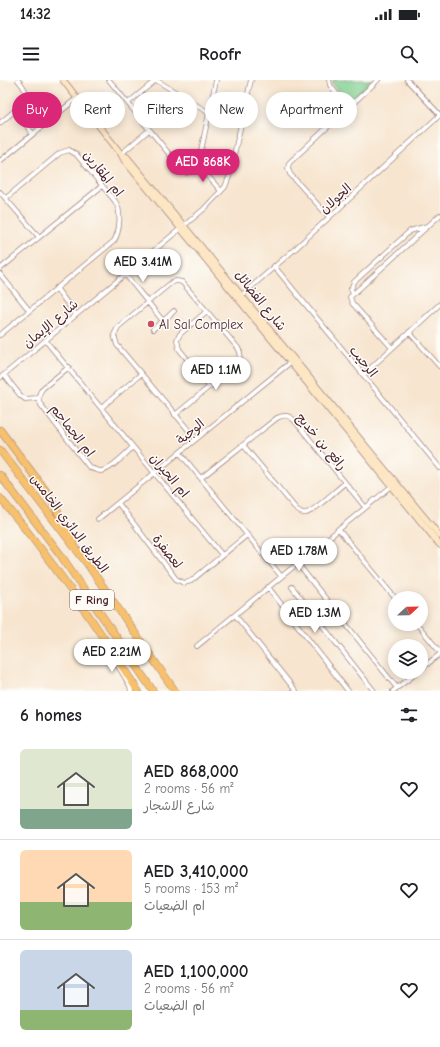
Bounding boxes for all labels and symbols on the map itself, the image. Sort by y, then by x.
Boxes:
street label: ام المقارين [78,147,127,201]
pin: AED 868K [162,149,244,183]
street label: الجولان [316,180,355,217]
pin: AED 3.41M [97,249,189,283]
street label: شارع الفضائل [230,267,289,335]
street label: شارع الإيمان [20,296,82,352]
place label: Al Sal Complex [159,317,244,332]
marker: Al Sal Complex [146,319,156,329]
street label: الرحيب [346,343,381,381]
pin: AED 1.1M [175,357,257,391]
street label: ام الجماجم [45,401,98,461]
street label: رافع بن خديج [291,410,350,475]
street label: الوجبة [173,415,208,448]
street label: ام الحيران [145,450,192,502]
street label: الطريق الدائري الخامس [26,471,112,577]
street label: لعصفرة [150,531,186,571]
pin: AED 1.78M [253,538,345,572]
road number: F Ring [70,590,114,610]
north arrow [388,591,428,631]
pin: AED 1.3M [274,600,356,634]
pin: AED 2.21M [66,639,158,673]

